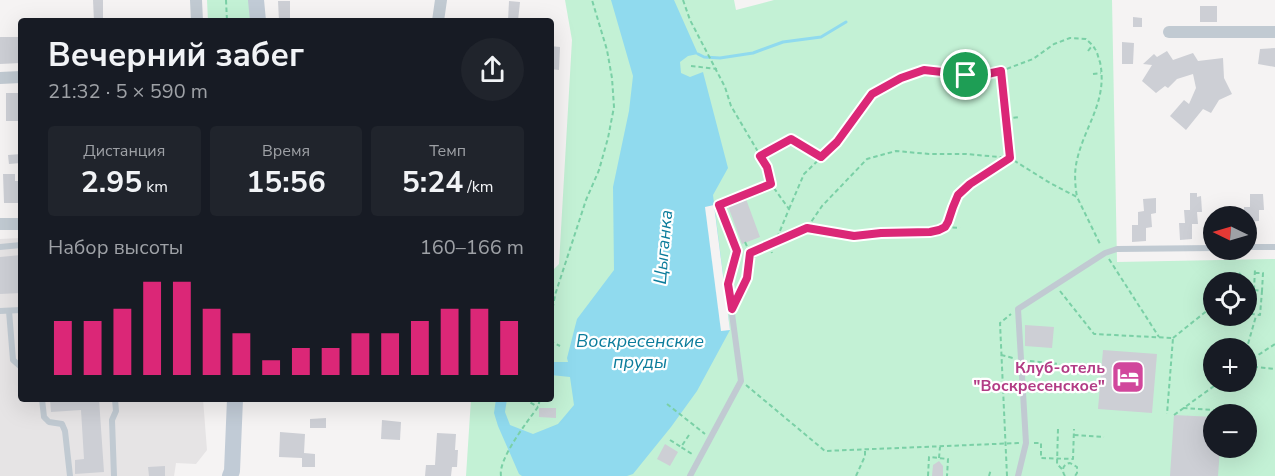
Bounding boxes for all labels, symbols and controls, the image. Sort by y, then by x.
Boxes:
text: Вечерний забег [48,33,304,78]
button: share [461,38,524,101]
pin [940,49,991,100]
icon: arrive [949,58,982,91]
text: 21:32 · 5 × 590 m [48,78,208,105]
text: Дистанция [83,140,165,162]
text: Время [262,140,310,162]
text: Темп [429,140,466,162]
text: 2.95 [81,162,142,203]
text: 15:56 [246,162,326,203]
text: 5:24 [402,162,463,203]
text: km [142,176,168,198]
text: /km [463,176,494,198]
north arrow [1203,206,1257,260]
map controls [1203,206,1257,458]
water label: Цыганка [648,209,678,285]
text: Набор высоты [48,234,183,261]
text: 160–166 m [420,234,524,261]
button: locate [1203,272,1257,326]
water label: Воскресенские пруды [576,329,704,374]
button: + [1203,338,1257,392]
place label: Клуб-отель "Воскресенское" [973,357,1105,397]
hotel icon: Клуб-отель "Воскресенское" [1110,359,1146,395]
button: − [1203,404,1257,458]

